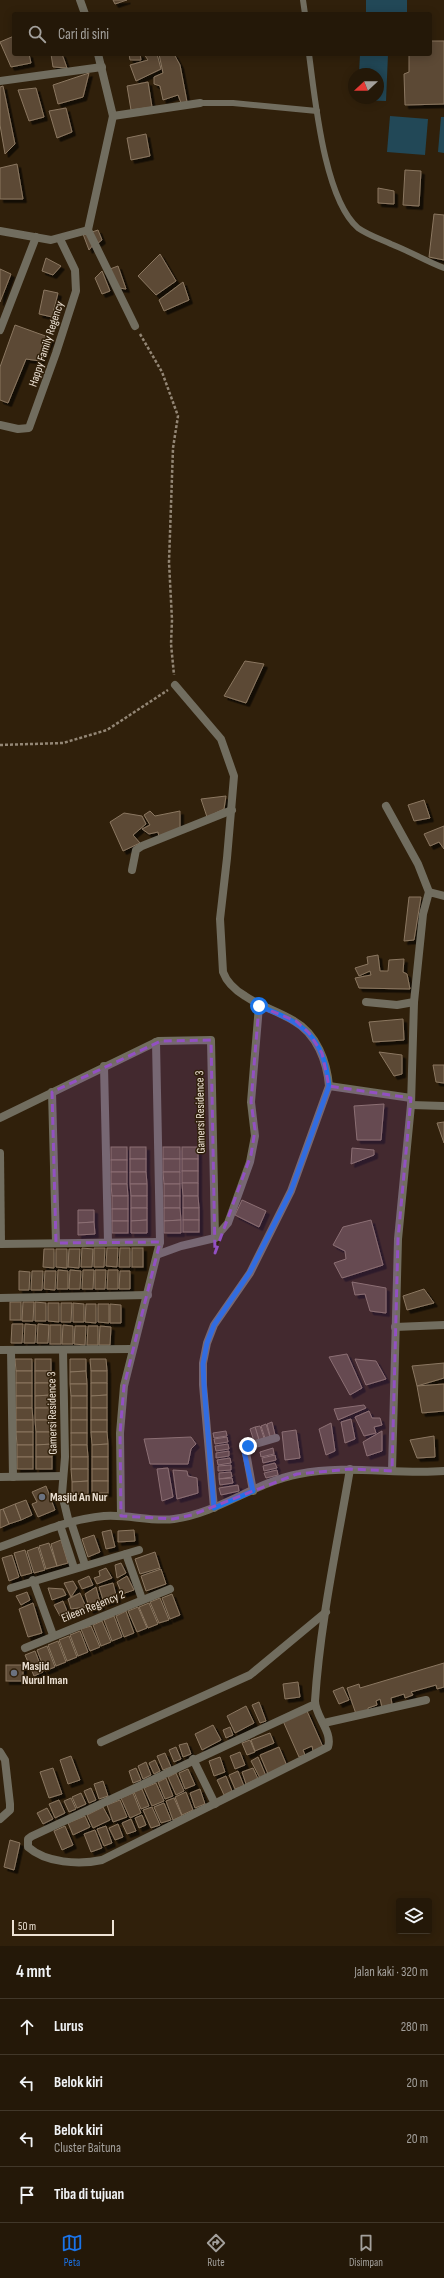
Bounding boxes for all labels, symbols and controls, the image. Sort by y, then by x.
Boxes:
search box [12,12,432,56]
icon: search [26,23,48,45]
text: Cari di sini [58,25,109,44]
north arrow [348,68,384,104]
street label: Happy Family Regency [26,299,67,389]
route start [250,997,268,1015]
street label: Gamersi Residence 3 [192,1070,209,1154]
street label: Gamersi Residence 3 [44,1371,61,1455]
route end [239,1437,257,1455]
place label: Masjid An Nur [50,1490,108,1505]
marker: Masjid An Nur [37,1492,47,1502]
street label: Eileen Regency 2 [59,1587,127,1626]
place label: Masjid Nurul Iman [22,1659,68,1688]
marker: Masjid Nurul Iman [9,1668,19,1678]
map controls [396,1898,432,1934]
button: layers [396,1898,432,1934]
scale bar [12,1918,114,1937]
text: 50 m [18,1920,36,1933]
text: 4 mnt [16,1962,51,1982]
text: Jalan kaki · 320 m [354,1964,428,1980]
icon: ahead [16,2016,38,2038]
text: Lurus [54,2017,83,2036]
text: 280 m [401,2019,428,2035]
icon: left [16,2072,38,2094]
text: Belok kiri [54,2073,103,2092]
text: 20 m [406,2075,428,2091]
text: Belok kiri [54,2121,103,2140]
icon: left [16,2128,38,2150]
text: 20 m [406,2131,428,2147]
text: Cluster Baituna [54,2140,121,2156]
icon: arrive [16,2184,38,2206]
text: Tiba di tujuan [54,2185,124,2204]
tab: Peta [61,2232,83,2269]
tab: Rute [205,2232,227,2269]
tab: Disimpan [349,2232,383,2269]

